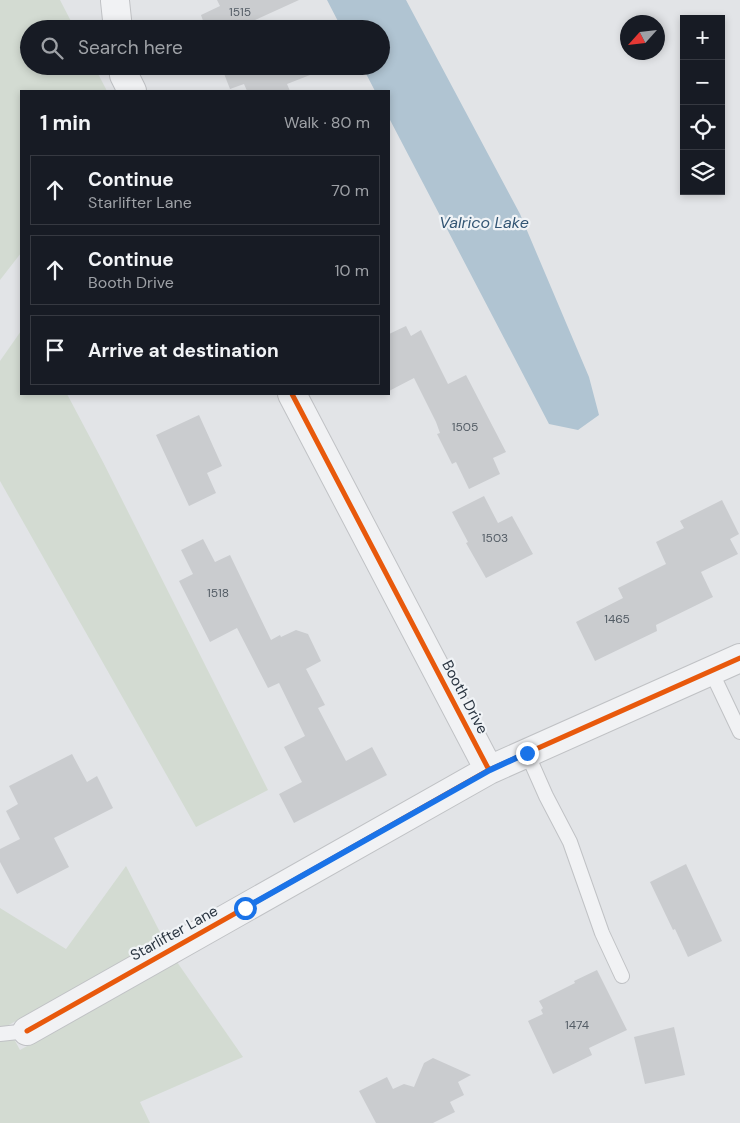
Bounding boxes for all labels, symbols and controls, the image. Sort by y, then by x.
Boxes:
house number: 1515 [229,4,251,20]
north arrow [620,15,665,60]
map controls [680,15,725,195]
button: + [680,15,725,60]
search box [20,20,390,75]
icon: search [38,34,66,62]
text: Search here [78,35,183,60]
button: − [680,60,725,105]
button: locate [680,105,725,150]
text: 1 min [40,109,91,137]
text: Walk · 80 m [284,112,370,133]
button: layers [680,150,725,195]
text: Continue [88,167,174,192]
icon: ahead [41,176,69,204]
text: 70 m [331,180,369,201]
text: Starlifter Lane [88,192,192,213]
water label: Valrico Lake [439,212,529,233]
text: Continue [88,247,174,272]
icon: ahead [41,256,69,284]
text: 10 m [335,260,369,281]
text: Booth Drive [88,272,174,293]
icon: arrive [41,336,69,364]
text: Arrive at destination [88,338,279,363]
house number: 1505 [452,419,478,435]
house number: 1503 [482,530,508,546]
house number: 1518 [207,585,229,601]
house number: 1465 [604,611,630,627]
street label: Booth Drive [437,657,493,737]
route end [516,742,539,765]
route start [234,897,257,920]
street label: Starlifter Lane [127,901,221,965]
house number: 1474 [565,1017,589,1033]

